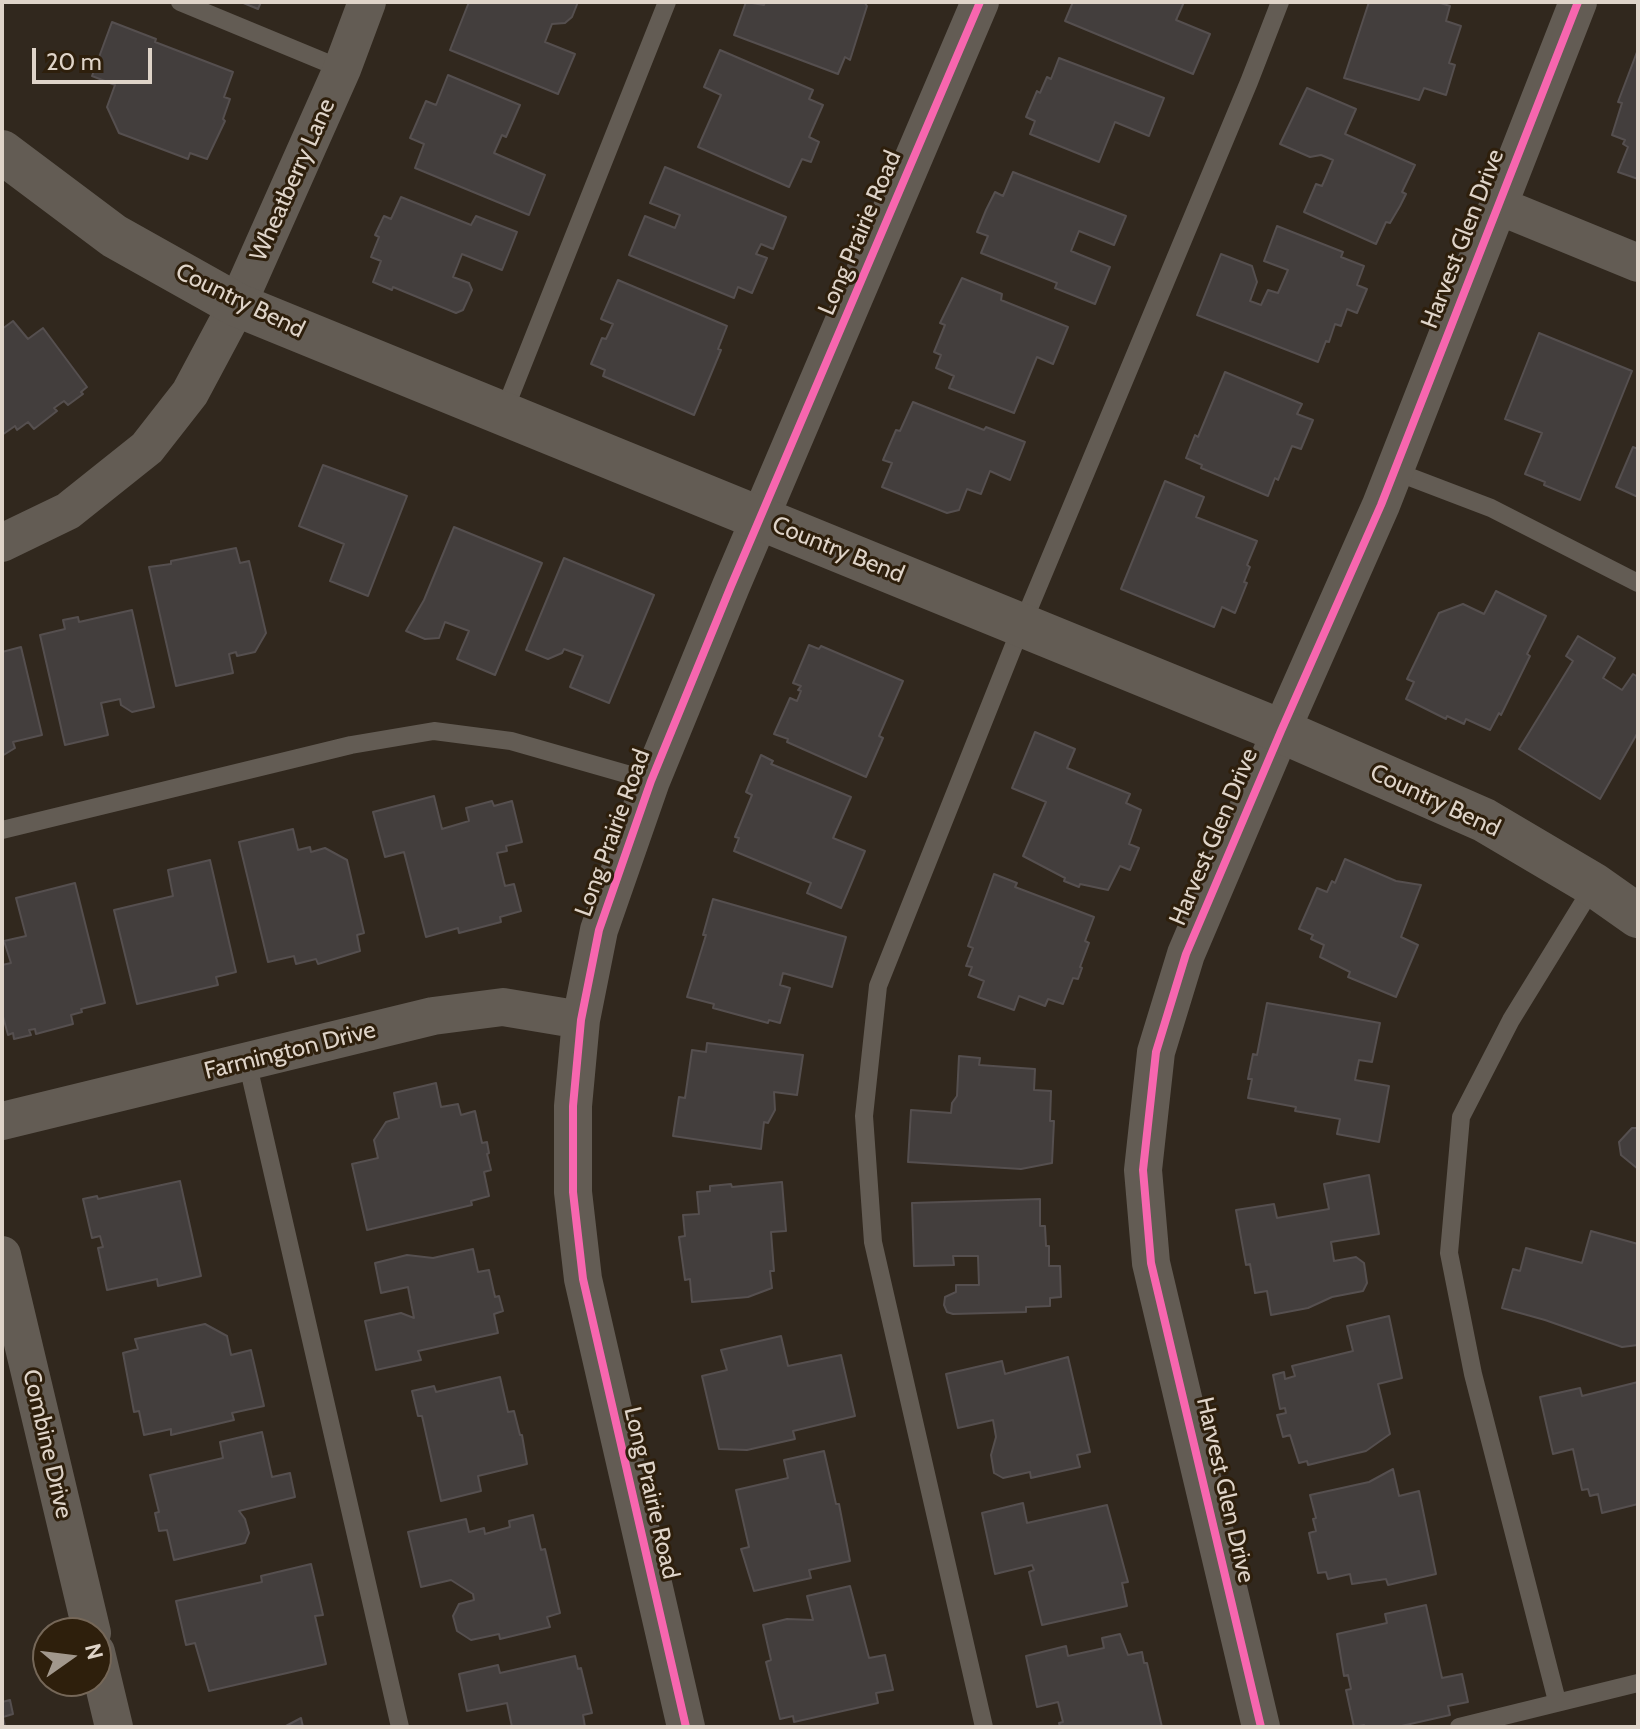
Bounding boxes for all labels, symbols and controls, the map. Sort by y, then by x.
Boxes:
scale bar [36,32,156,82]
text: 20 m [46,47,102,76]
street label: Wheatberry Lane [244,94,342,266]
street label: Harvest Glen Drive [1416,145,1510,333]
street label: Long Prairie Road [812,146,908,320]
street label: Country Bend [171,257,309,345]
street label: Country Bend [768,510,908,590]
street label: Harvest Glen Drive [1164,744,1264,930]
street label: Long Prairie Road [569,746,657,920]
street label: Country Bend [1365,758,1505,844]
street label: Farmington Drive [201,1016,379,1086]
street label: Combine Drive [16,1367,78,1521]
street label: Harvest Glen Drive [1190,1394,1260,1586]
street label: Long Prairie Road [617,1404,685,1582]
north arrow [32,1617,112,1697]
text: N [79,1641,109,1662]

